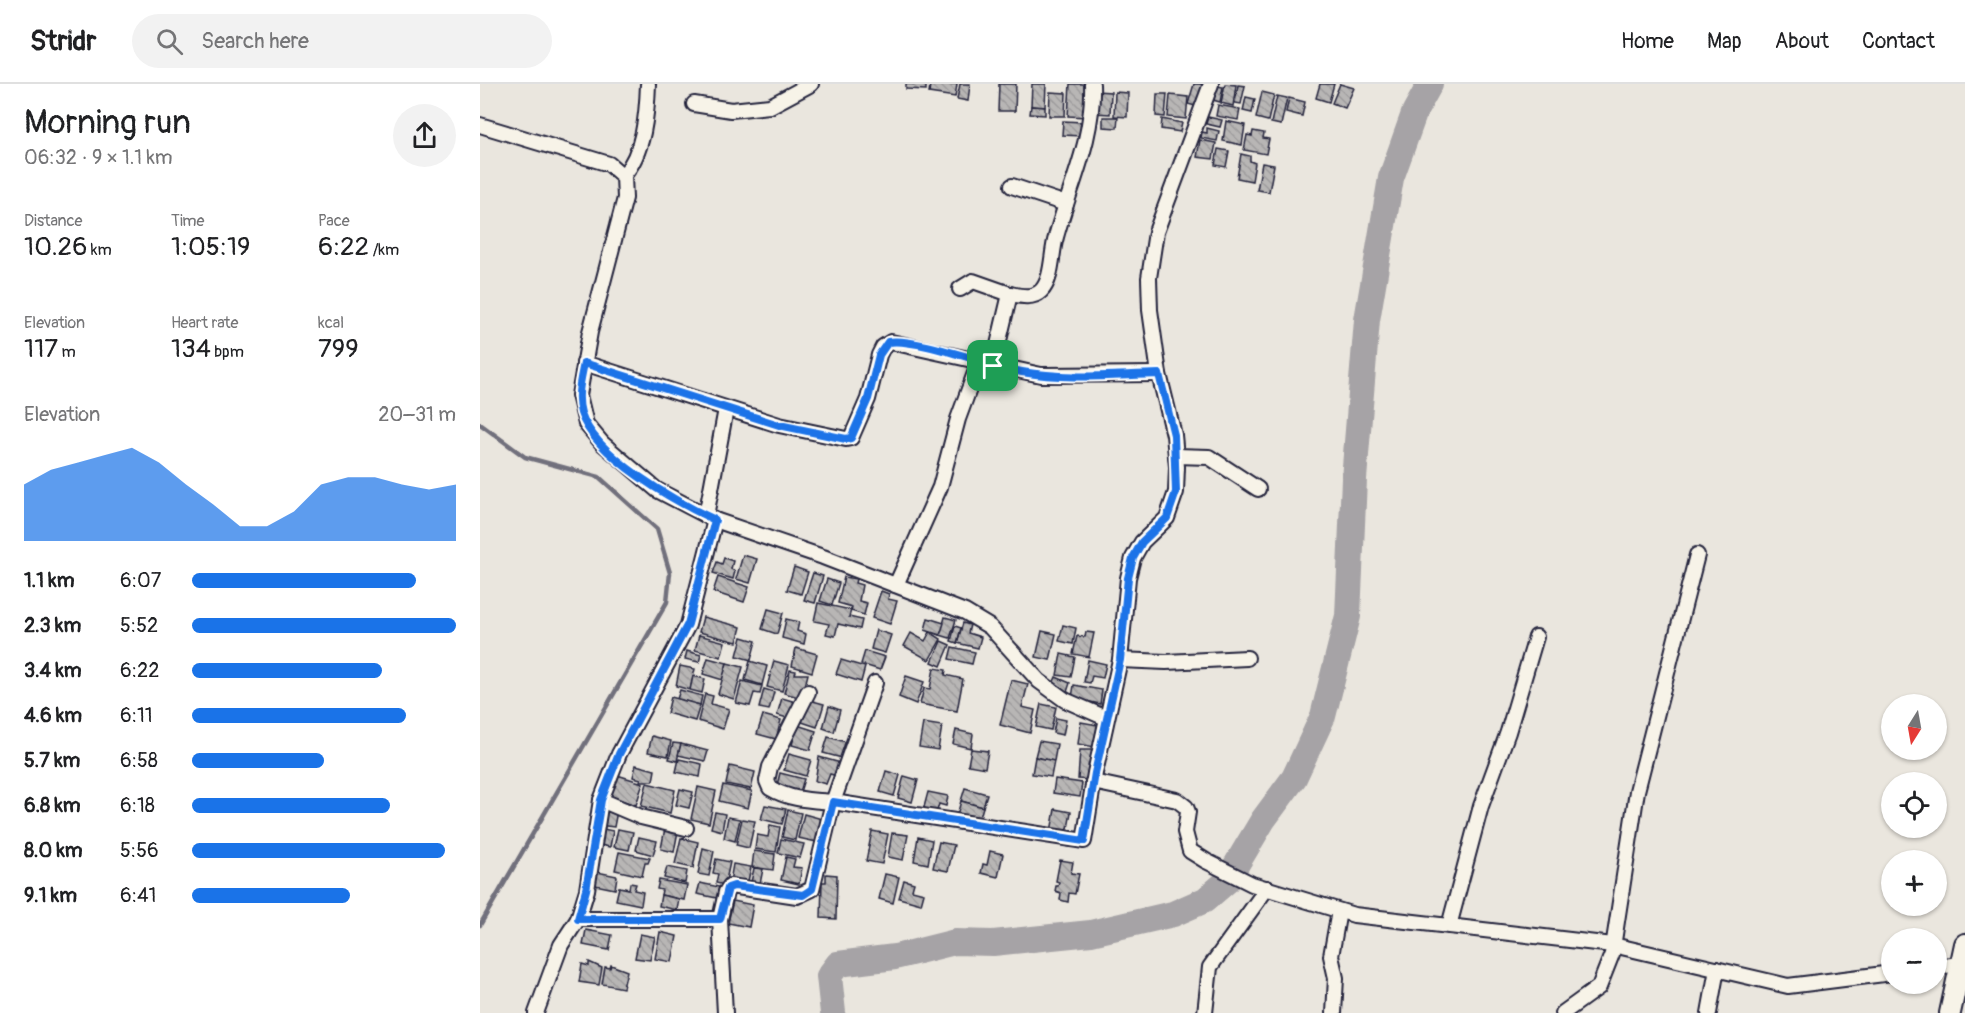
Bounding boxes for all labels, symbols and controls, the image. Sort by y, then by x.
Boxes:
search box [132,14,552,68]
text: Stridr [30,24,96,59]
icon: search [153,25,186,58]
text: Search here [201,27,309,55]
text: Home [1621,28,1674,55]
text: Map [1707,28,1742,55]
text: About [1775,28,1829,55]
text: Contact [1862,28,1935,55]
text: Morning run [24,102,191,143]
button: share [393,104,456,167]
text: 06:32 · 9 × 1.1 km [24,145,173,170]
text: Distance [24,211,83,231]
text: Time [171,211,204,231]
text: Pace [318,211,350,231]
text: 10.26 [24,231,87,263]
text: 1:05:19 [171,231,250,263]
text: 6:22 [318,231,369,263]
text: km [87,240,112,260]
text: /km [369,240,399,260]
text: Elevation [24,313,85,333]
text: Heart rate [171,313,238,333]
text: kcal [318,313,344,333]
text: 117 [24,333,58,365]
text: 134 [171,333,211,365]
text: 799 [318,333,359,365]
pin [967,340,1018,391]
text: m [58,342,76,362]
text: bpm [211,342,244,362]
icon: arrive [976,349,1009,382]
text: Elevation [24,402,100,427]
text: 20–31 m [378,402,456,427]
text: 1.1 km [24,568,74,593]
text: 6:07 [120,568,161,593]
text: 2.3 km [24,613,81,638]
text: 5:52 [120,613,158,638]
text: 3.4 km [24,658,82,683]
text: 6:22 [120,658,159,683]
north arrow [1881,694,1947,760]
map controls [1881,694,1947,994]
text: 4.6 km [24,703,82,728]
text: 6:11 [120,703,153,728]
text: 5.7 km [24,748,80,773]
text: 6:58 [120,748,158,773]
button: locate [1881,772,1947,838]
text: 6.8 km [24,793,81,818]
text: 6:18 [120,793,155,818]
text: 8.0 km [24,838,83,863]
text: 5:56 [120,838,159,863]
button: + [1881,850,1947,916]
text: 9.1 km [24,883,77,908]
text: 6:41 [120,883,156,908]
button: − [1881,928,1947,994]

